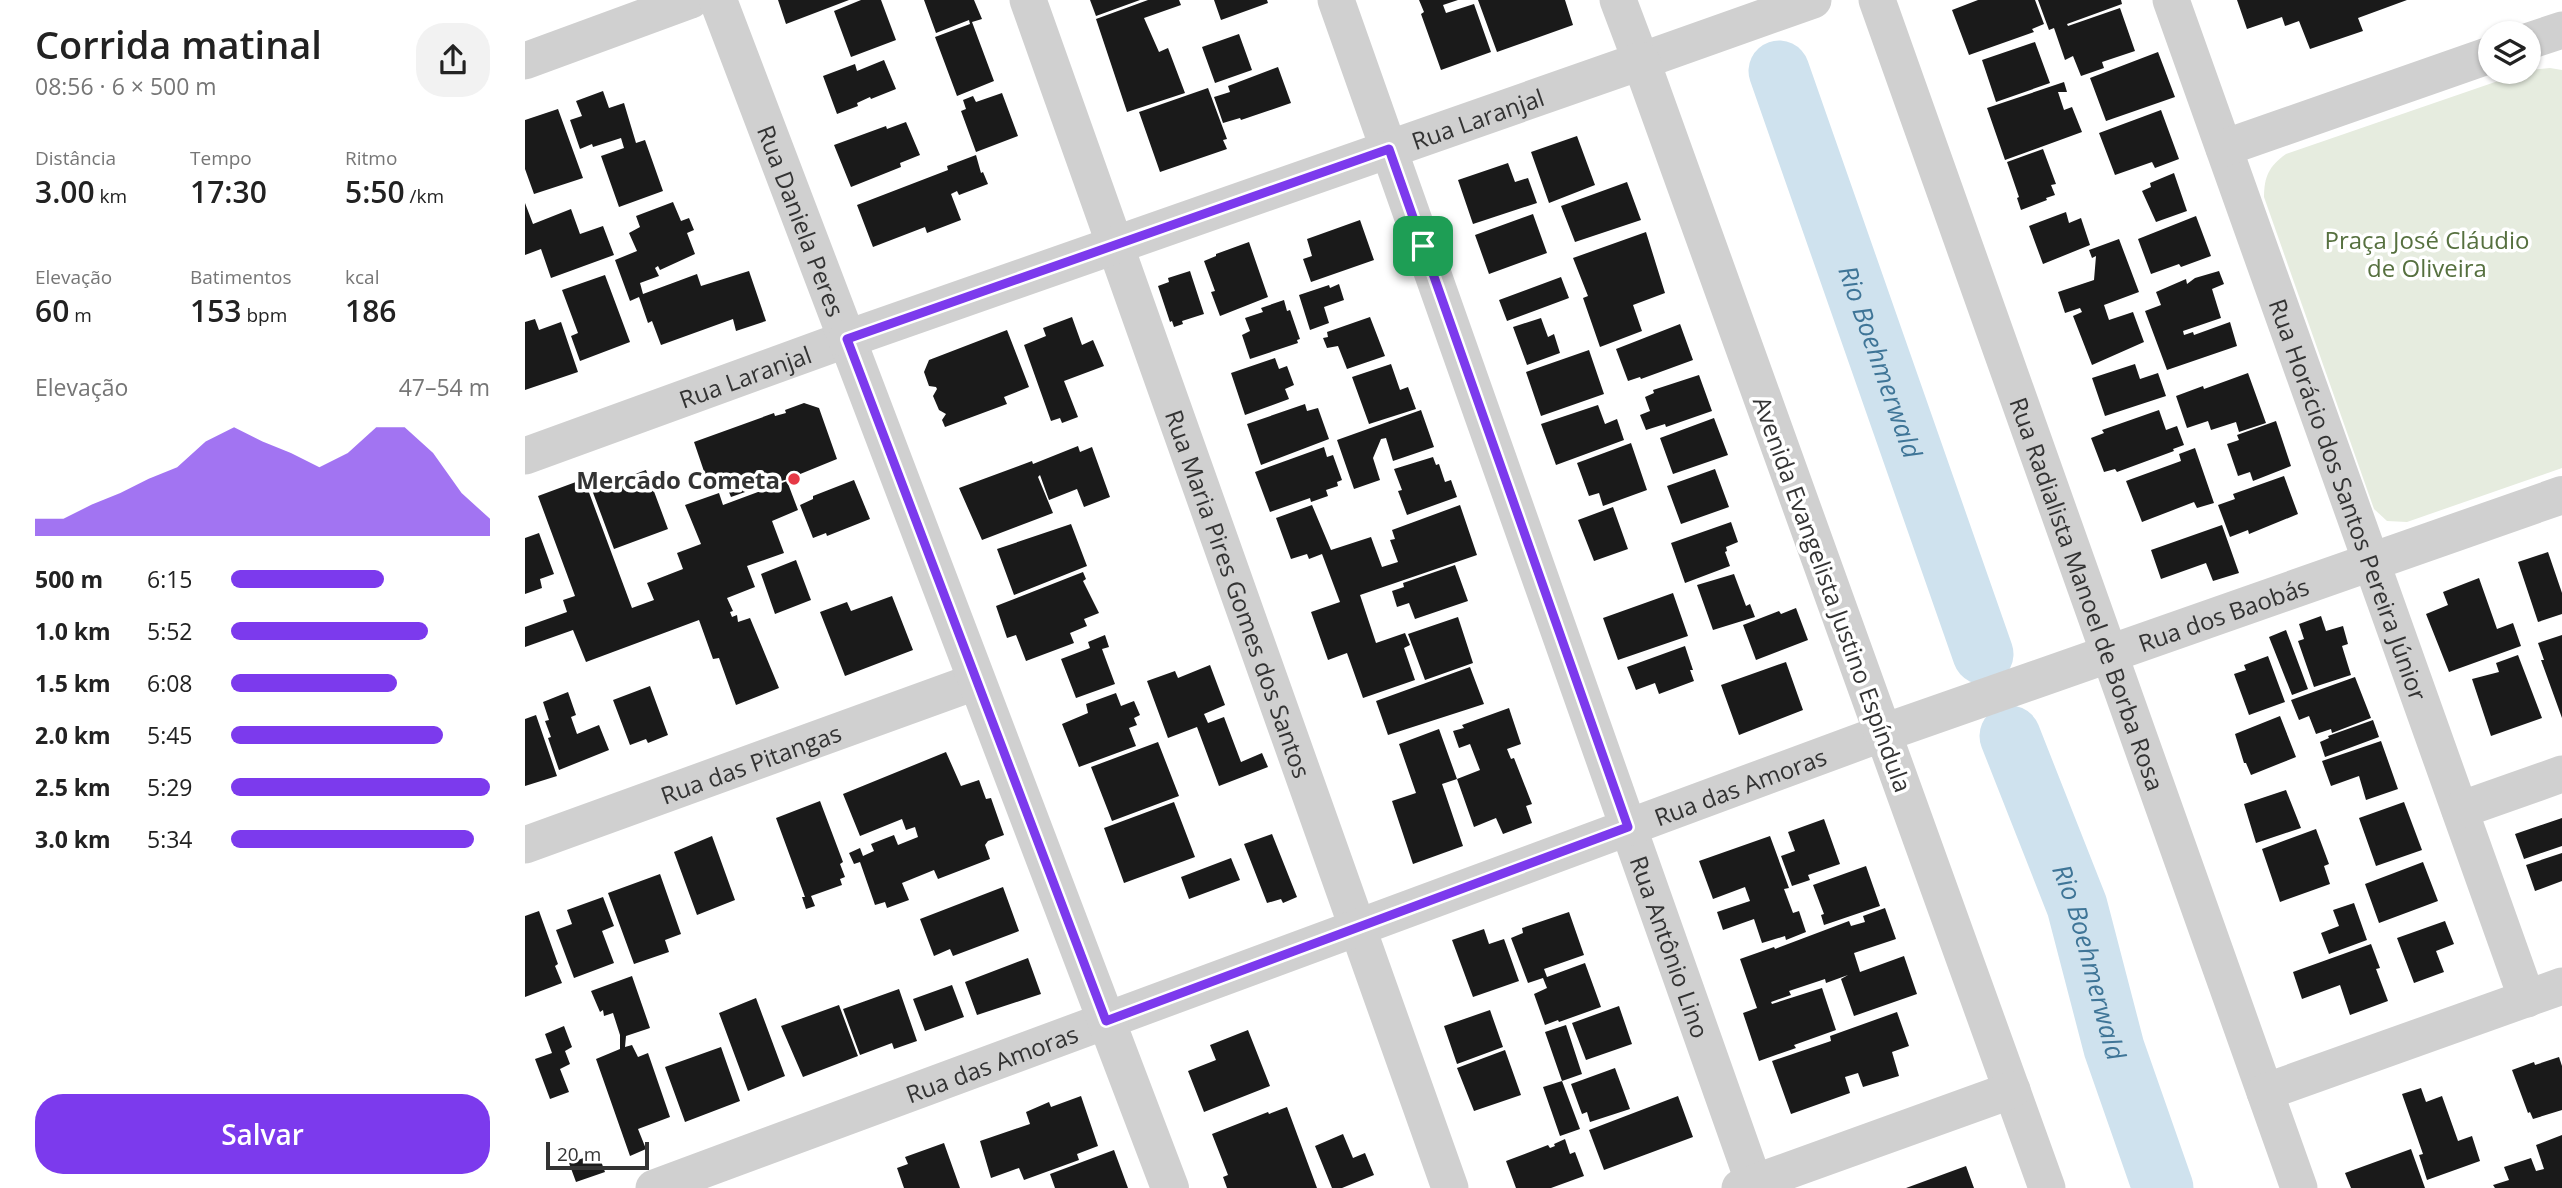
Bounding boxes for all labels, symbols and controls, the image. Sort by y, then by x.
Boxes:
text: Corrida matinal [35,18,322,70]
map controls [2478,21,2541,84]
button: layers [2478,21,2541,84]
button: share [416,23,490,97]
text: 08:56 · 6 × 500 m [35,70,217,102]
street label: Rua Laranjal [1407,80,1548,157]
street label: Rua Daniela Peres [751,120,853,321]
text: Distância [35,145,116,171]
text: Tempo [190,145,252,171]
text: Ritmo [345,145,397,171]
text: 3.00 [35,171,95,212]
text: 17:30 [190,171,267,212]
text: 5:50 [345,171,405,212]
text: km [95,183,127,209]
text: /km [405,183,444,209]
pin [1393,216,1453,276]
park label: Praça José Cláudio de Oliveira [2324,223,2530,284]
icon: arrive [1404,227,1442,265]
water label: Rio Boehmerwald [1830,260,1931,464]
text: Elevação [35,264,112,290]
text: Batimentos [190,264,292,290]
text: kcal [345,264,379,290]
text: 60 [35,290,69,331]
text: 153 [190,290,241,331]
text: 186 [345,290,396,331]
street label: Rua Horácio dos Santos Pereira Júnior [2262,294,2436,705]
text: m [69,302,92,328]
text: bpm [241,302,287,328]
street label: Rua Laranjal [674,337,816,415]
text: Elevação [35,371,128,403]
text: 47–54 m [399,371,490,403]
street label: Avenida Evangelista Justino Espíndula [1746,392,1920,796]
street label: Rua Radialista Manoel de Borba Rosa [2003,392,2173,795]
street label: Rua Maria Pires Gomes dos Santos [1158,405,1319,782]
place label: Mercado Cometa [576,463,780,496]
marker: Mercado Cometa [786,471,802,487]
text: 500 m [35,563,103,595]
text: 6:15 [147,563,193,595]
street label: Rua dos Baobás [2133,569,2313,659]
text: 1.0 km [35,615,111,647]
text: 5:52 [147,615,193,647]
text: 1.5 km [35,667,111,699]
text: 6:08 [147,667,193,699]
street label: Rua das Pitangas [656,715,845,811]
text: 2.0 km [35,719,111,751]
text: 5:45 [147,719,193,751]
street label: Rua das Amoras [1649,739,1831,833]
text: 2.5 km [35,771,111,803]
text: 5:29 [147,771,193,803]
text: 3.0 km [35,823,111,855]
text: 5:34 [147,823,193,855]
street label: Rua Antônio Lino [1623,851,1718,1042]
water label: Rio Boehmerwald [2044,859,2135,1066]
street label: Rua das Amoras [901,1016,1082,1110]
button: Salvar [35,1094,490,1174]
scale bar [546,1139,649,1171]
text: 20 m [557,1141,601,1167]

